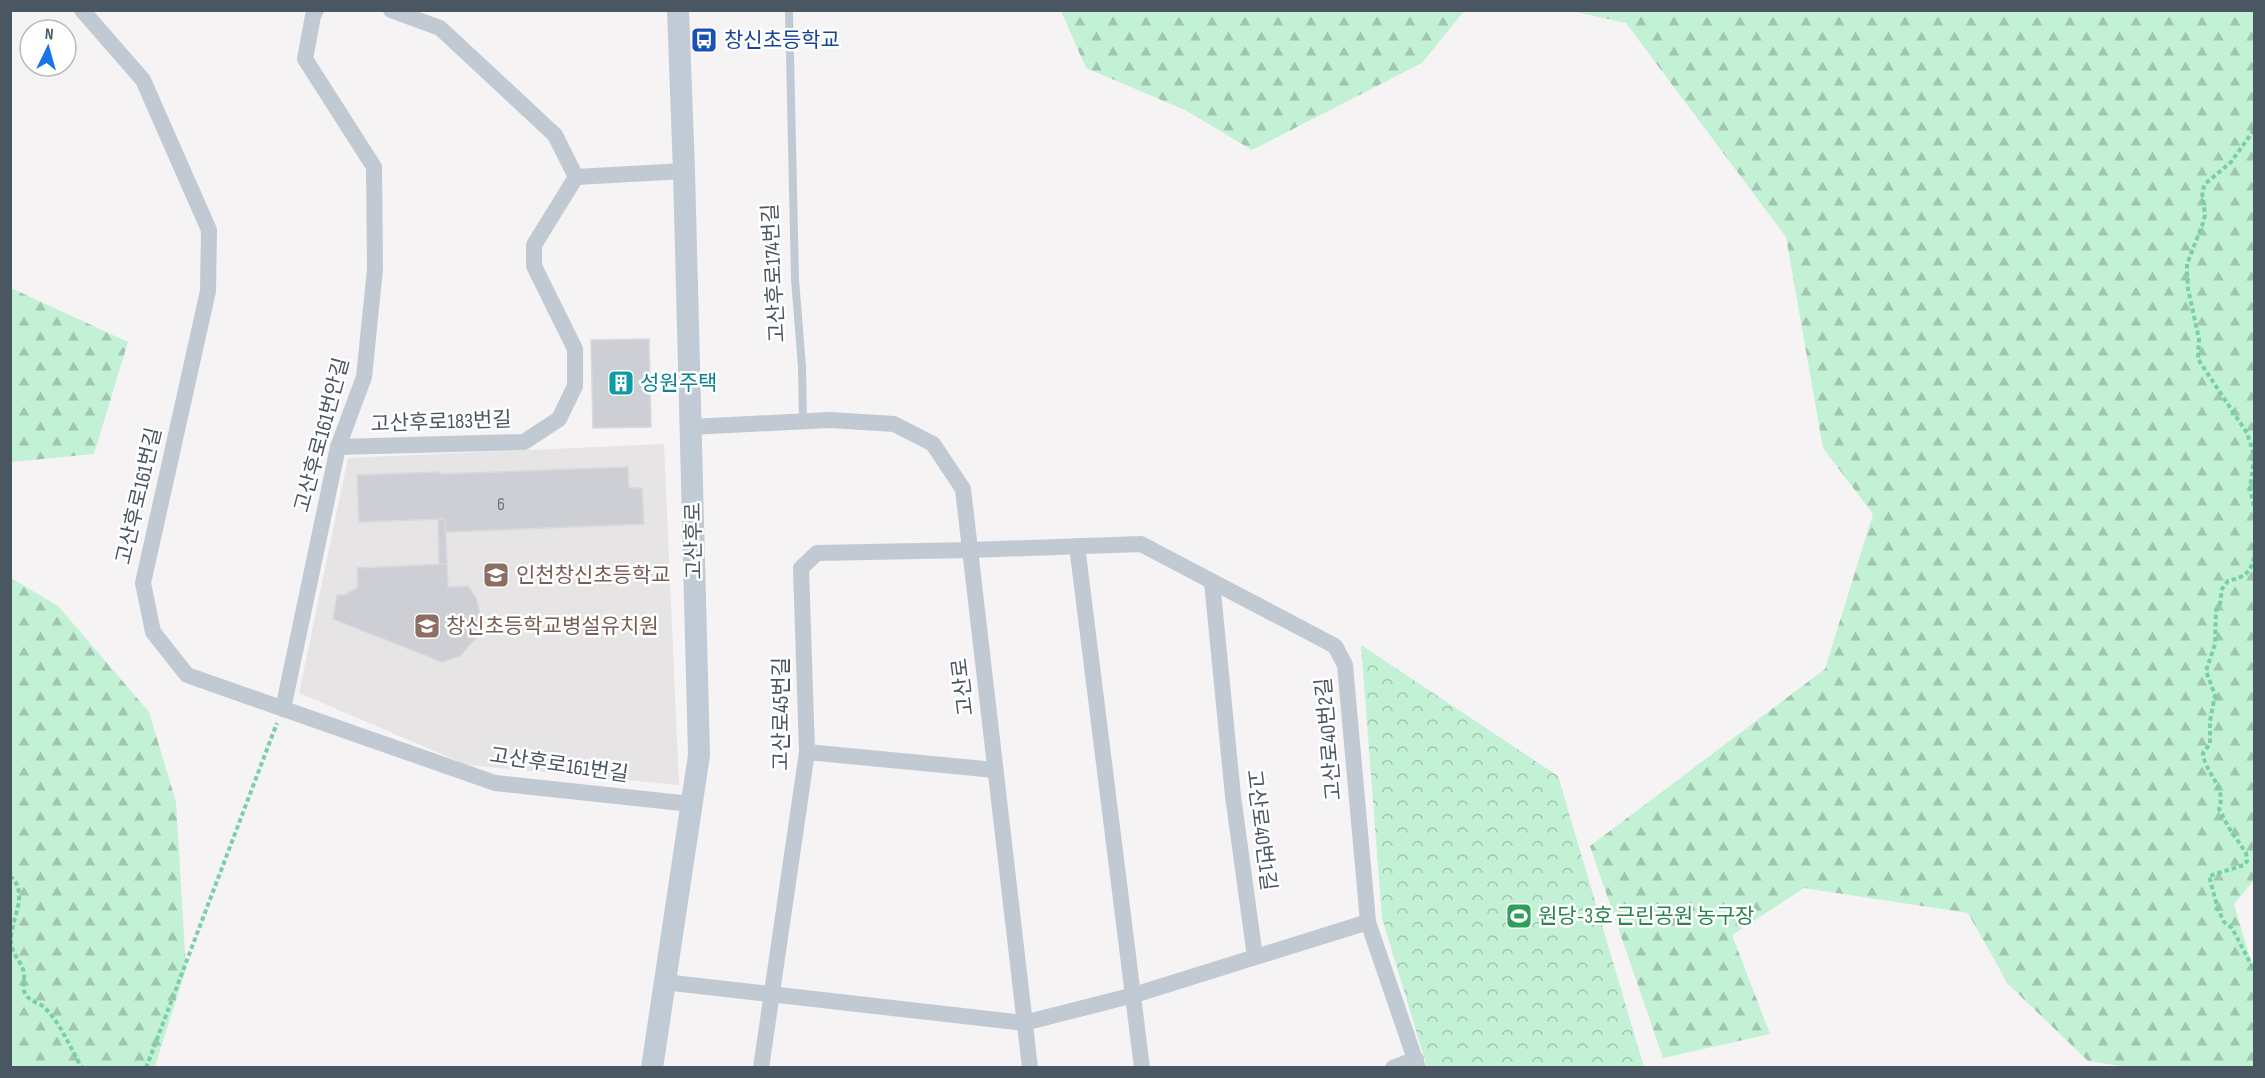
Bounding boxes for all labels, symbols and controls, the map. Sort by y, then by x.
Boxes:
north arrow [18,18,78,78]
text: N [44,25,54,44]
bus stop icon: 창신초등학교 [689,25,719,55]
place label: 창신초등학교 [724,28,840,53]
street label: 고산후로174번길 [758,203,790,343]
street label: 고산후로161번안길 [289,355,355,515]
building icon: 성원주택 [606,368,636,398]
place label: 성원주택 [640,371,717,396]
street label: 고산후로183번길 [370,407,512,437]
street label: 고산후로161번길 [111,425,167,567]
house number: 6 [497,494,505,515]
street label: 고산후로 [681,502,707,580]
school or university icon: 인천창신초등학교 [481,560,511,590]
place label: 인천창신초등학교 [516,563,671,588]
school or university icon: 창신초등학교병설유치원 [412,611,442,641]
place label: 창신초등학교병설유치원 [446,614,659,639]
street label: 고산로45번길 [769,657,794,771]
street label: 고산로 [947,657,979,717]
street label: 고산로40번2길 [1311,676,1347,802]
street label: 고산후로161번길 [488,743,630,787]
street label: 고산로40번1길 [1241,768,1281,892]
sports icon: 원당-3호 근린공원 농구장 [1504,901,1534,931]
place label: 원당-3호 근린공원 농구장 [1538,904,1754,929]

